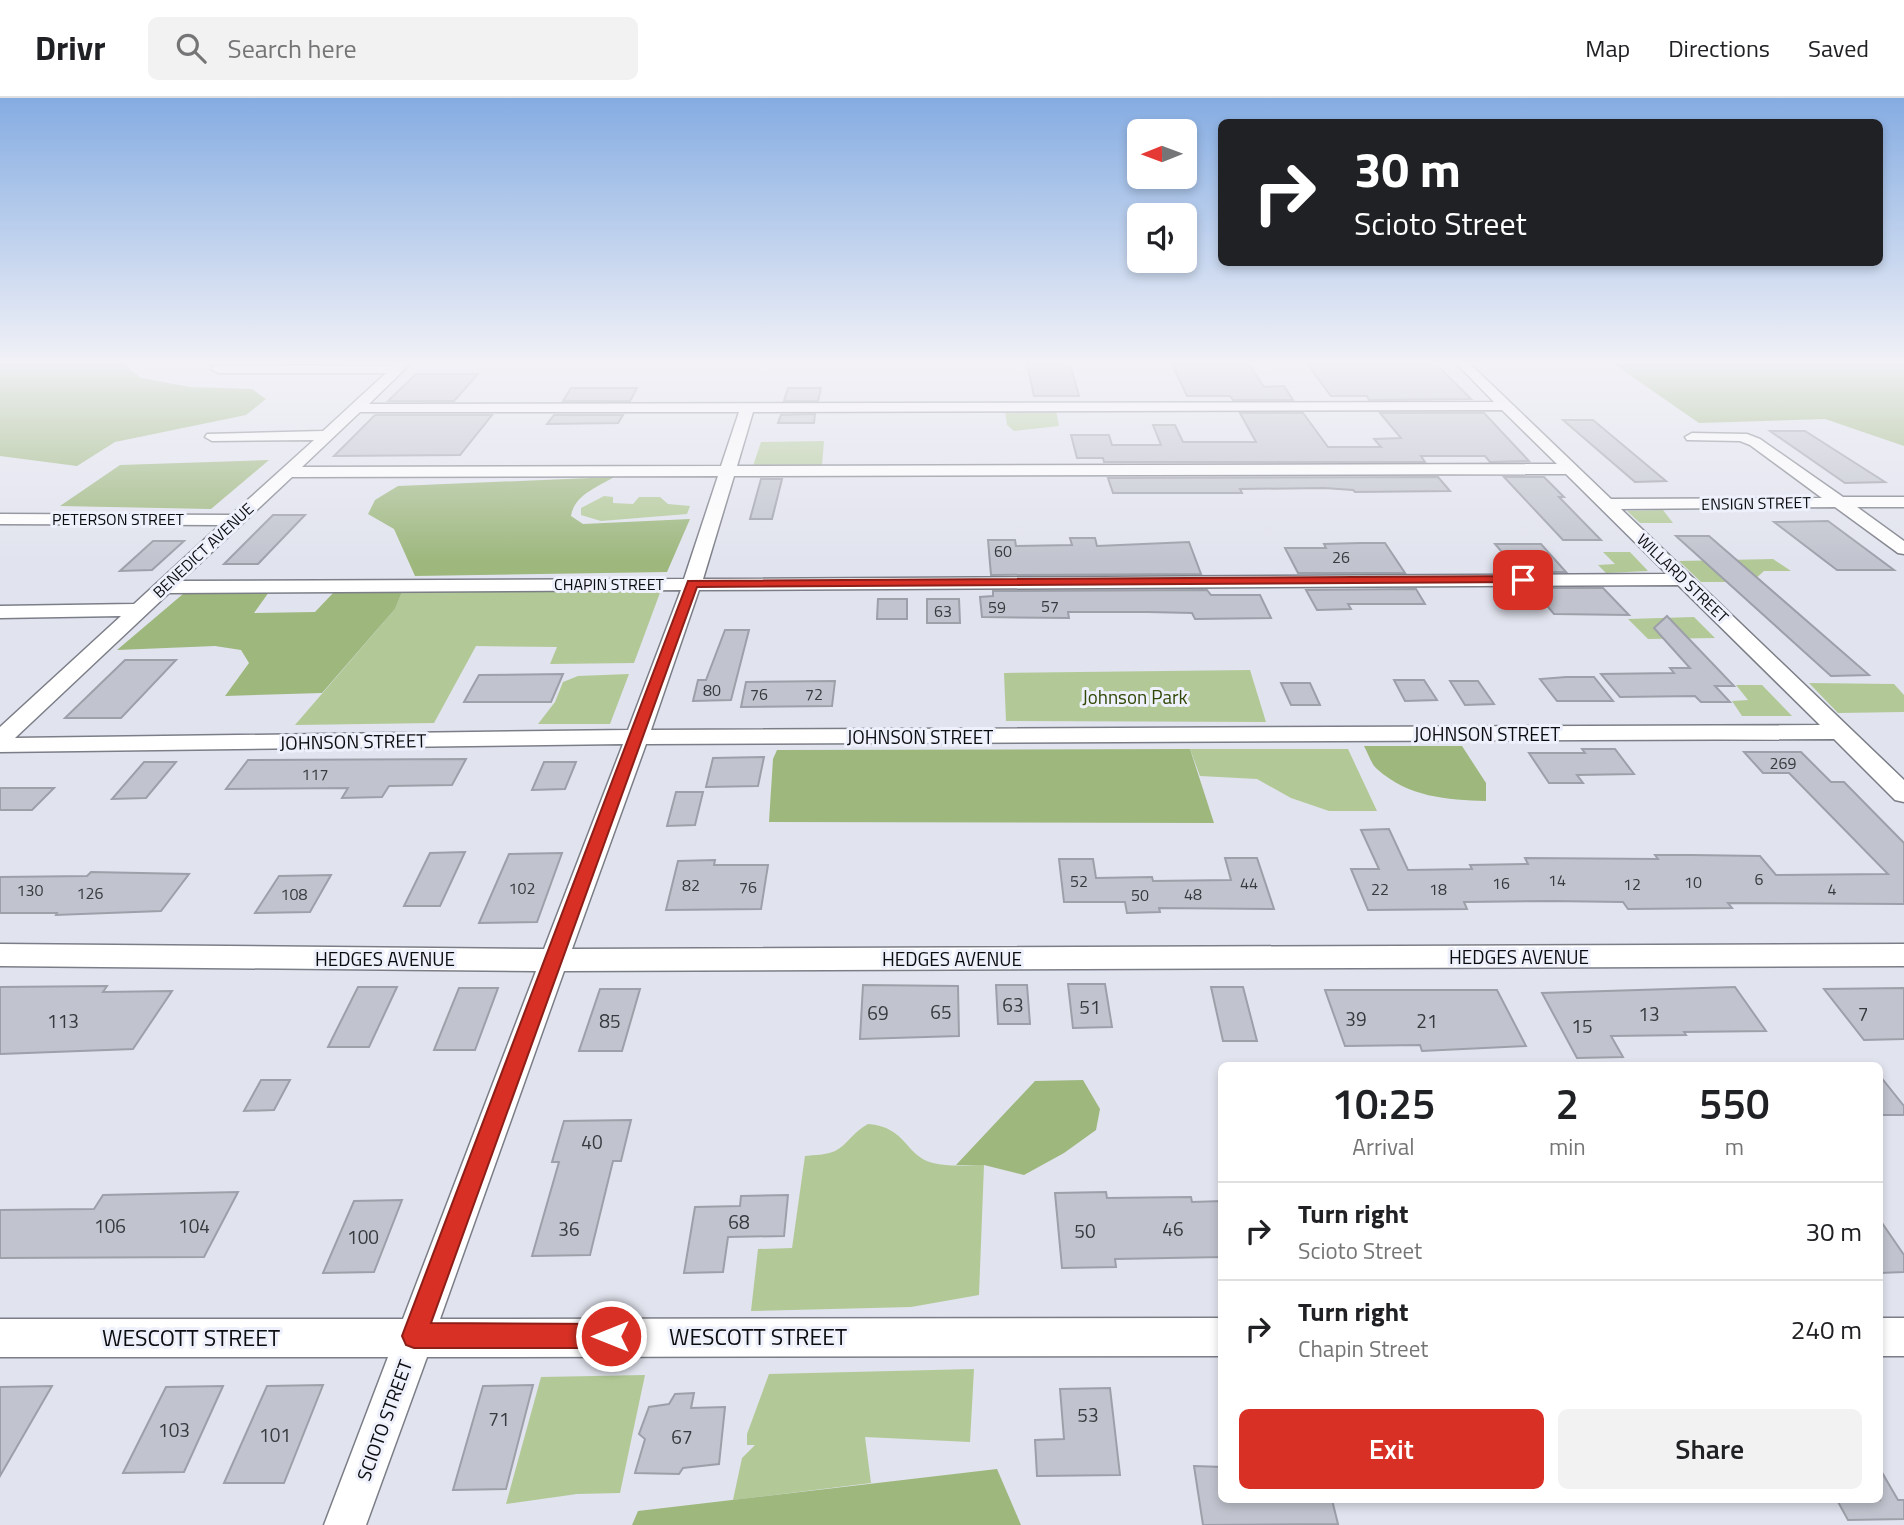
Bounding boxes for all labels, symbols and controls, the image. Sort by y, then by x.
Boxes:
search box [148,17,638,80]
text: Drivr [35,23,106,73]
icon: search [172,29,210,67]
text: Search here [228,29,357,68]
text: Map [1585,30,1630,66]
text: Directions [1668,30,1770,66]
text: Saved [1808,30,1869,66]
north arrow [1127,119,1197,189]
map controls [1127,119,1197,273]
text: 30 m [1354,131,1461,206]
icon: right [1239,147,1330,238]
text: Scioto Street [1354,199,1527,247]
button: sound [1127,203,1197,273]
street label: ENSIGN STREET [1701,490,1812,516]
street label: BENEDICT AVENUE [147,497,259,603]
street label: PETERSON STREET [52,507,185,531]
street label: WILLARD STREET [1632,528,1735,629]
house number: 60 [994,539,1012,563]
house number: 26 [1332,545,1350,569]
pin [1493,550,1553,610]
icon: arrive [1504,561,1542,599]
street label: CHAPIN STREET [554,572,665,596]
house number: 57 [1041,594,1059,618]
house number: 59 [988,595,1006,619]
house number: 63 [934,599,952,623]
house number: 80 [703,678,721,702]
house number: 76 [750,682,768,706]
house number: 72 [805,682,823,706]
park label: Johnson Park [1082,682,1188,711]
street label: JOHNSON STREET [1414,719,1560,748]
street label: JOHNSON STREET [847,722,993,751]
street label: JOHNSON STREET [279,725,427,757]
house number: 269 [1770,751,1796,775]
house number: 117 [302,762,328,786]
house number: 6 [1755,867,1764,891]
house number: 14 [1548,868,1566,892]
house number: 52 [1070,869,1088,893]
house number: 10 [1684,870,1702,894]
house number: 44 [1240,871,1258,895]
house number: 16 [1492,871,1510,895]
house number: 12 [1623,872,1641,896]
house number: 82 [682,873,700,897]
house number: 76 [739,875,757,899]
house number: 102 [509,876,535,900]
house number: 22 [1371,877,1389,901]
house number: 18 [1429,877,1447,901]
house number: 4 [1828,877,1837,901]
house number: 130 [17,878,43,902]
house number: 126 [77,881,103,905]
house number: 108 [281,882,307,906]
house number: 48 [1184,882,1202,906]
house number: 50 [1131,883,1149,907]
street label: HEDGES AVENUE [1449,942,1589,971]
street label: HEDGES AVENUE [315,944,455,973]
street label: HEDGES AVENUE [882,944,1022,973]
house number: 63 [1002,990,1024,1019]
house number: 51 [1079,992,1101,1021]
house number: 65 [930,997,952,1026]
house number: 69 [867,998,889,1027]
house number: 13 [1638,999,1660,1028]
house number: 7 [1858,999,1868,1028]
house number: 39 [1345,1004,1367,1033]
house number: 113 [47,1006,79,1035]
house number: 85 [599,1006,621,1035]
house number: 21 [1416,1006,1438,1035]
house number: 15 [1571,1011,1593,1040]
text: 10:25 [1331,1071,1436,1135]
text: 2 [1556,1071,1579,1135]
text: 550 [1699,1071,1770,1135]
house number: 40 [581,1127,603,1156]
text: Arrival [1352,1129,1415,1164]
text: min [1549,1129,1586,1164]
text: m [1725,1129,1744,1164]
text: Turn right [1298,1194,1409,1233]
house number: 68 [728,1207,750,1236]
house number: 106 [94,1211,126,1240]
house number: 104 [178,1211,210,1240]
icon: right [1239,1212,1277,1250]
text: 30 m [1805,1212,1862,1251]
house number: 36 [558,1214,580,1243]
house number: 46 [1162,1214,1184,1243]
house number: 50 [1074,1216,1096,1245]
house number: 100 [347,1222,379,1251]
text: Scioto Street [1298,1233,1422,1268]
text: Turn right [1298,1292,1409,1331]
position arrow [574,1299,648,1373]
icon: right [1239,1310,1277,1348]
text: 240 m [1791,1310,1862,1349]
street label: WESCOTT STREET [669,1319,847,1354]
street label: WESCOTT STREET [102,1320,280,1355]
text: Chapin Street [1298,1331,1428,1366]
street label: SCIOTO STREET [349,1355,419,1485]
house number: 53 [1077,1400,1099,1429]
house number: 71 [488,1404,510,1433]
button: Exit [1239,1409,1544,1489]
button: Share [1558,1409,1862,1489]
house number: 103 [158,1415,190,1444]
house number: 101 [259,1420,291,1449]
house number: 67 [671,1422,693,1451]

